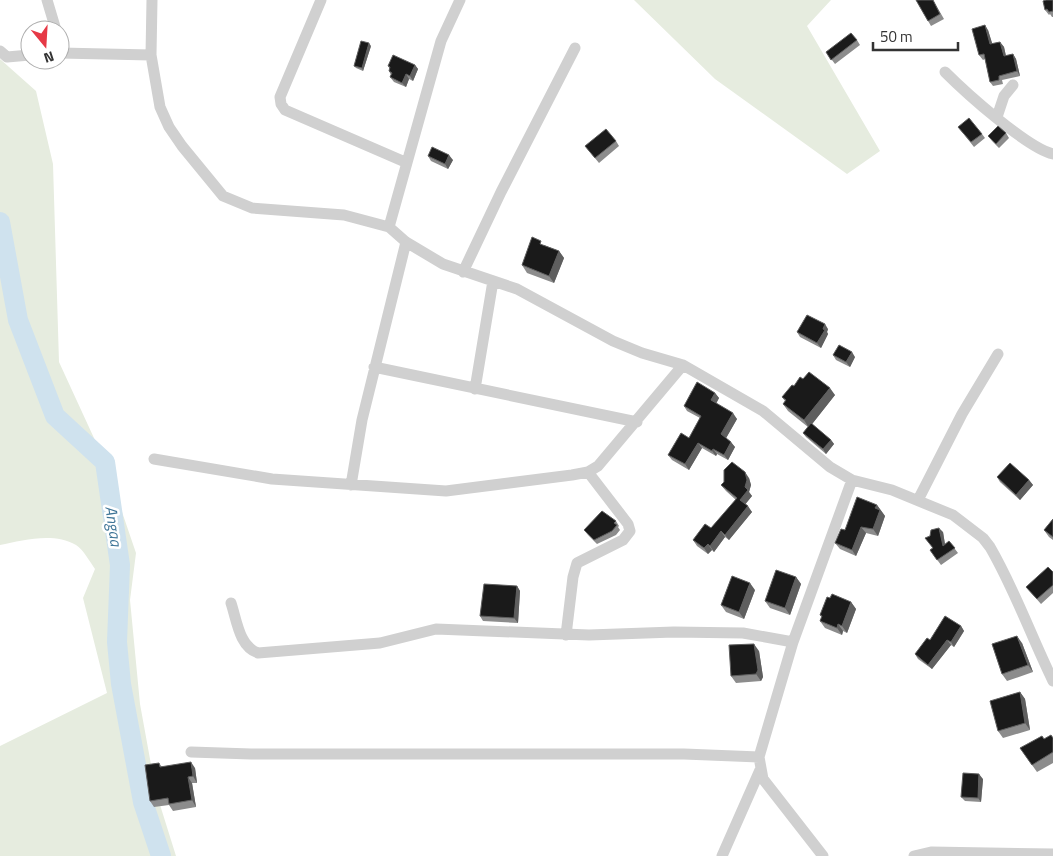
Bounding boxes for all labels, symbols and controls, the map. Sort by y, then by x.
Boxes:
north arrow [20,20,70,70]
scale bar [873,20,958,52]
text: 50 m [880,25,913,48]
text: N [41,46,57,69]
water label: Angaa [99,504,129,549]

